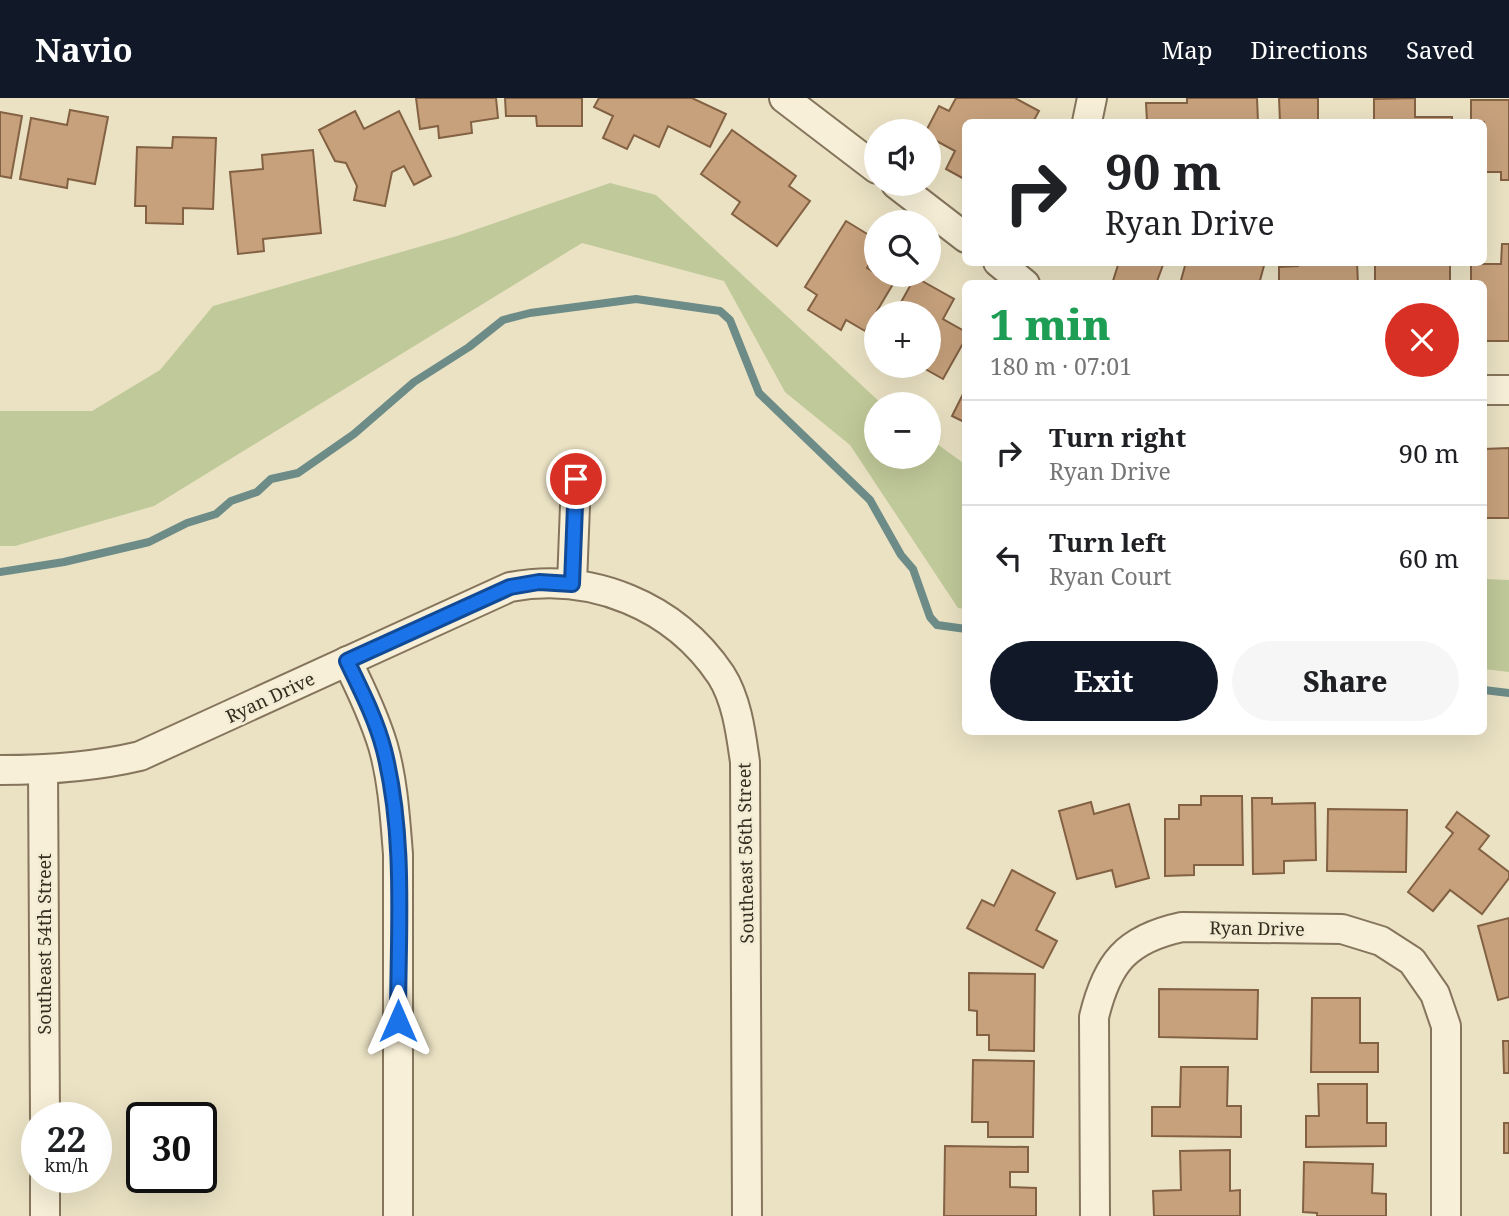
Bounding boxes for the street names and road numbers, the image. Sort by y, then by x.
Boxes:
street label: Ryan Drive [222,666,318,728]
street label: Southeast 56th Street [731,762,759,944]
street label: Southeast 54th Street [32,853,56,1035]
street label: Ryan Drive [1209,915,1305,941]

